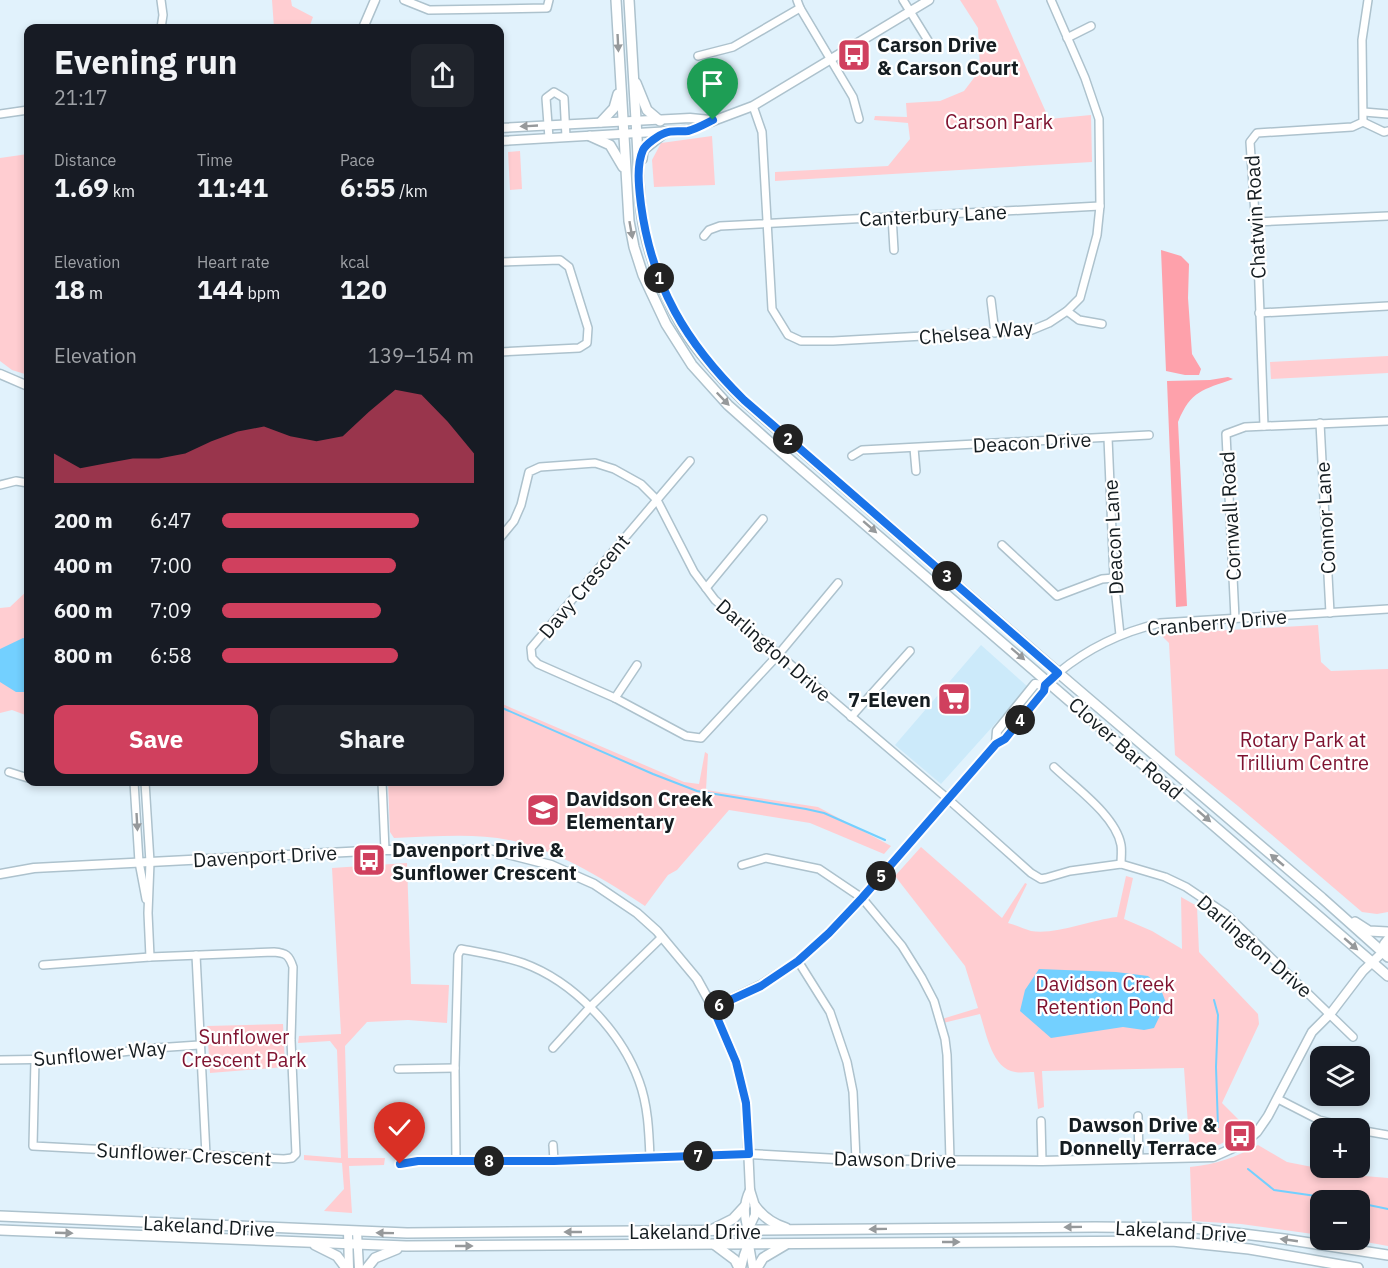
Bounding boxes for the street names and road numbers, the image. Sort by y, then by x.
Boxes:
street label: Chatwin Road [1238,154,1272,280]
street label: Canterbury Lane [858,198,1008,232]
street label: Chelsea Way [918,314,1034,350]
street label: Deacon Drive [972,425,1092,459]
street label: Cornwall Road [1213,451,1247,581]
street label: Connor Lane [1309,461,1341,575]
street label: Deacon Lane [1096,479,1129,595]
street label: Davy Crescent [532,528,636,644]
street label: Darlington Drive [711,592,837,708]
street label: Cranberry Drive [1146,602,1288,642]
street label: Clover Bar Road [1063,691,1189,805]
street label: Davenport Drive [192,839,338,873]
street label: Darlington Drive [1192,888,1318,1004]
street label: Sunflower Way [32,1034,168,1072]
street label: Sunflower Crescent [96,1136,272,1172]
street label: Dawson Drive [833,1144,957,1174]
street label: Lakeland Drive [142,1209,276,1243]
street label: Lakeland Drive [1114,1214,1248,1248]
street label: Lakeland Drive [629,1218,761,1245]

